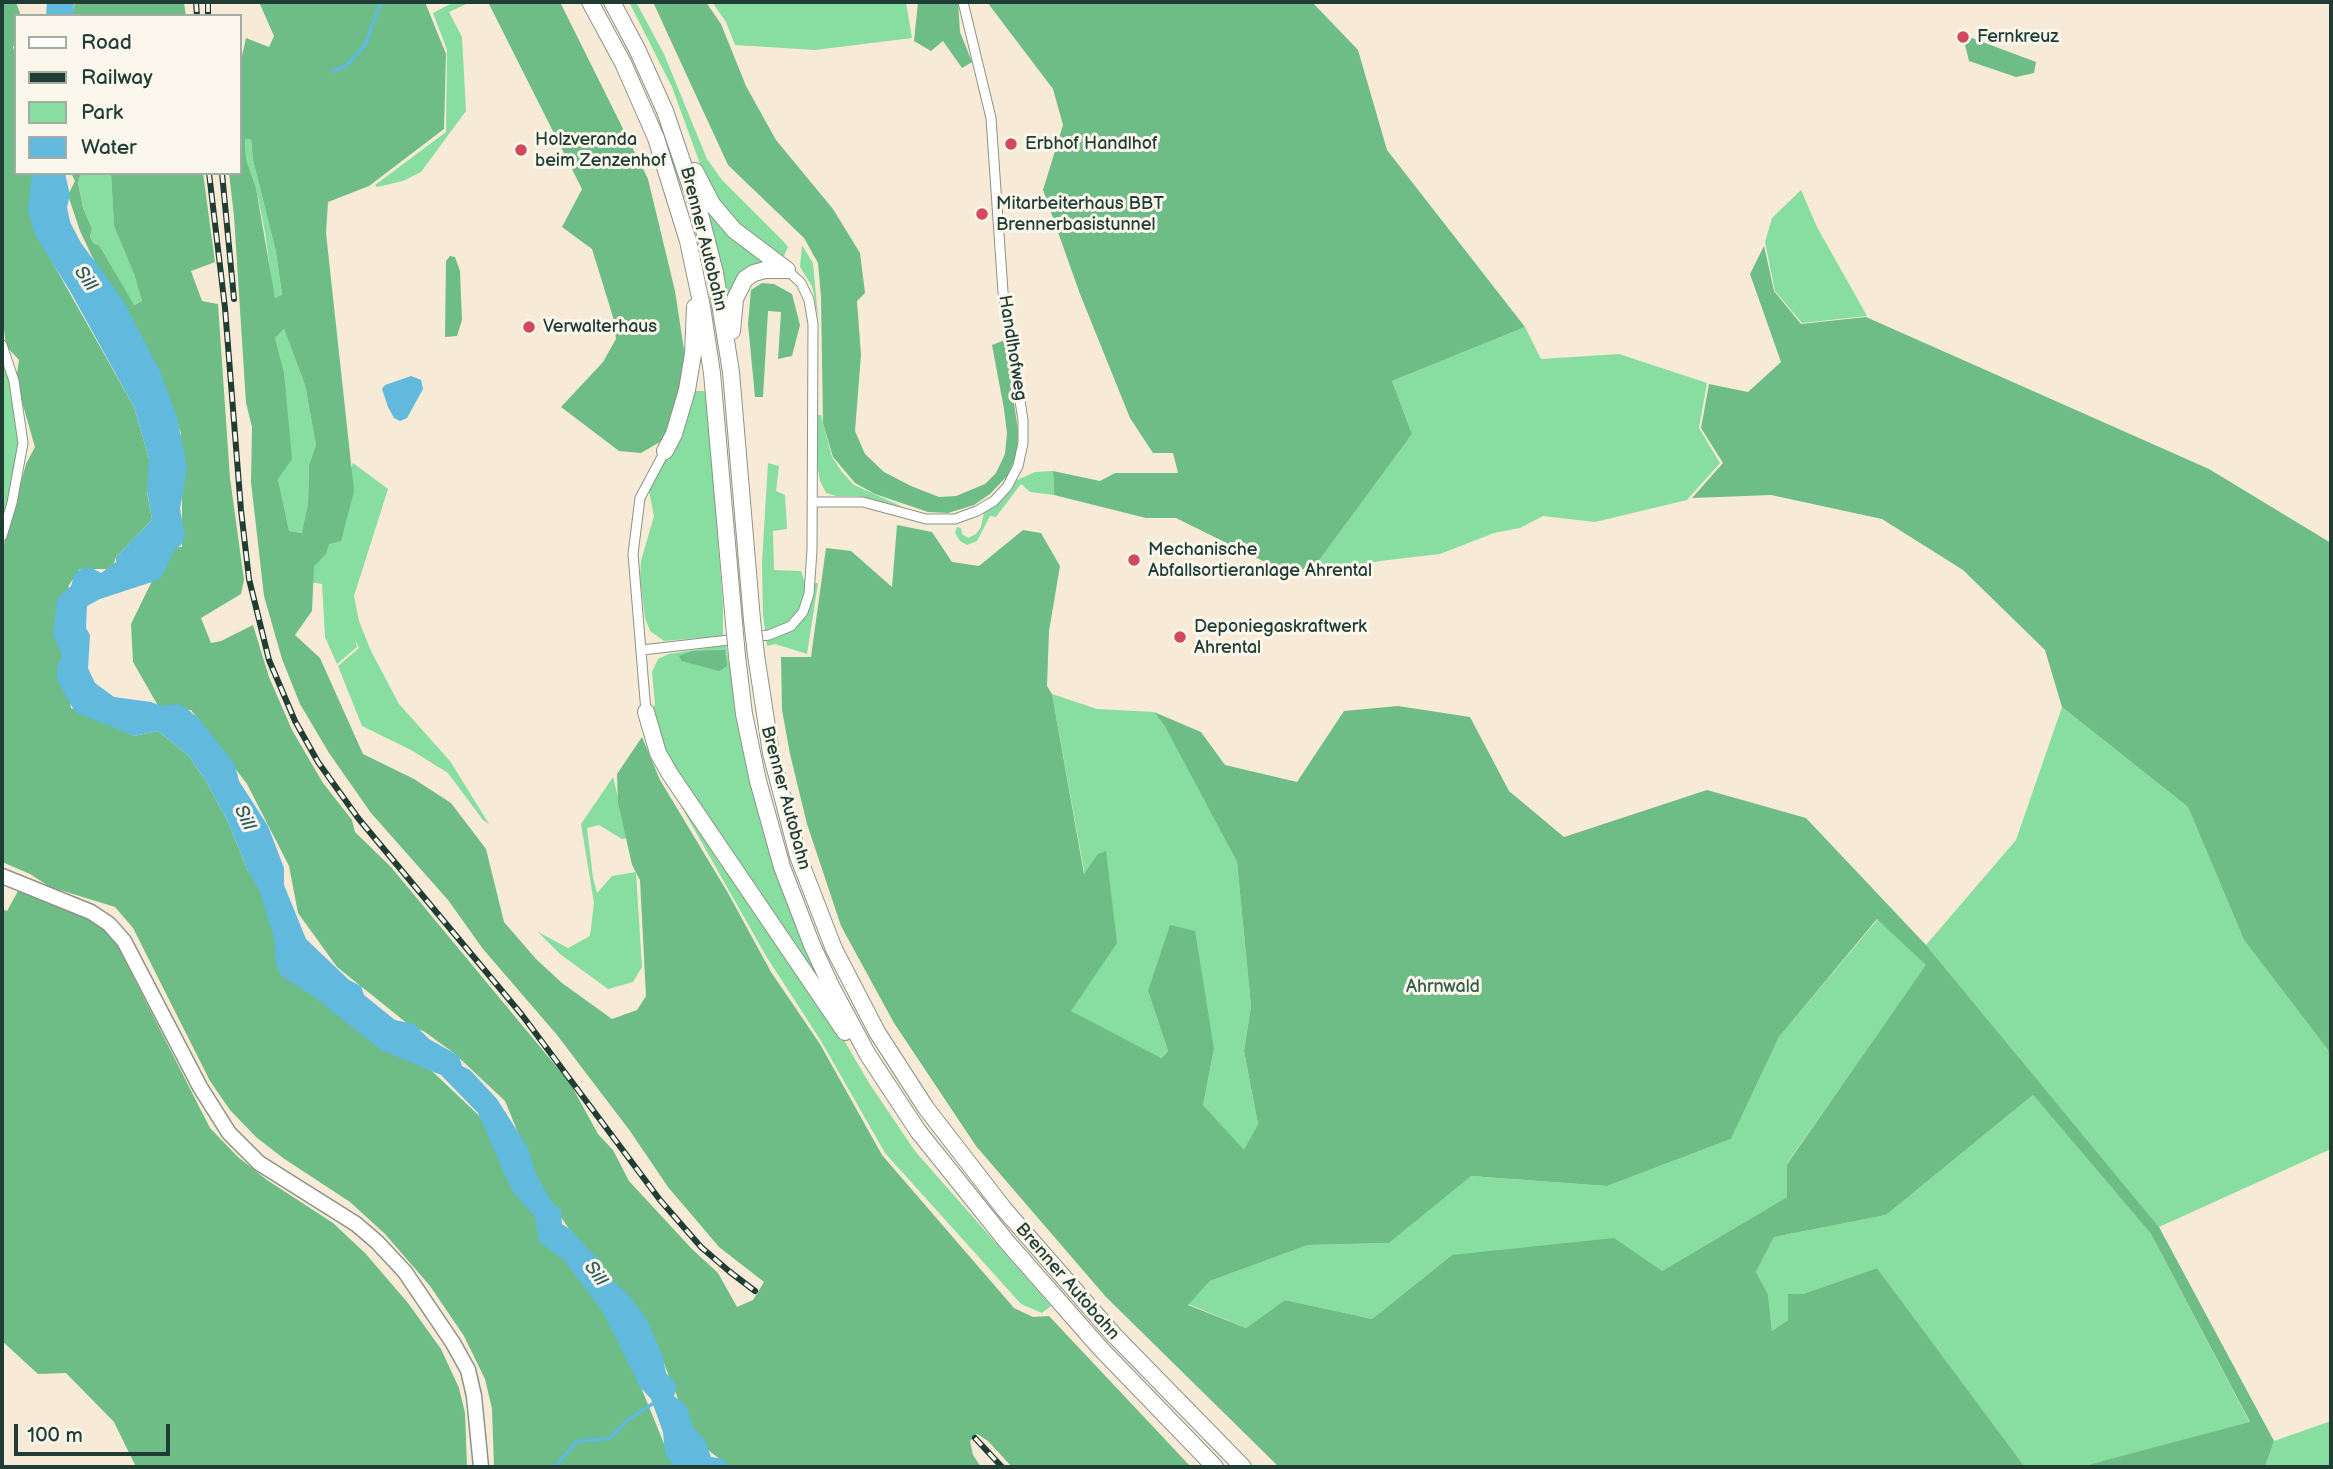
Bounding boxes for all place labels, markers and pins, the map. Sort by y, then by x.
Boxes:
place label: Fernkreuz [1977,26,2059,48]
marker: Fernkreuz [1955,29,1971,45]
place label: Holzveranda beim Zenzenhof [535,129,666,172]
place label: Erbhof Handlhof [1025,133,1158,155]
marker: Erbhof Handlhof [1003,136,1019,152]
marker: Holzveranda beim Zenzenhof [513,142,529,158]
place label: Mitarbeiterhaus BBT Brennerbasistunnel [996,193,1164,235]
marker: Mitarbeiterhaus BBT Brennerbasistunnel [974,206,990,222]
place label: Verwalterhaus [543,316,657,338]
marker: Verwalterhaus [521,319,537,335]
place label: Mechanische Abfallsortieranlage Ahrental [1148,539,1372,582]
marker: Mechanische Abfallsortieranlage Ahrental [1126,552,1142,568]
place label: Deponiegaskraftwerk Ahrental [1194,616,1367,658]
marker: Deponiegaskraftwerk Ahrental [1172,629,1188,645]

